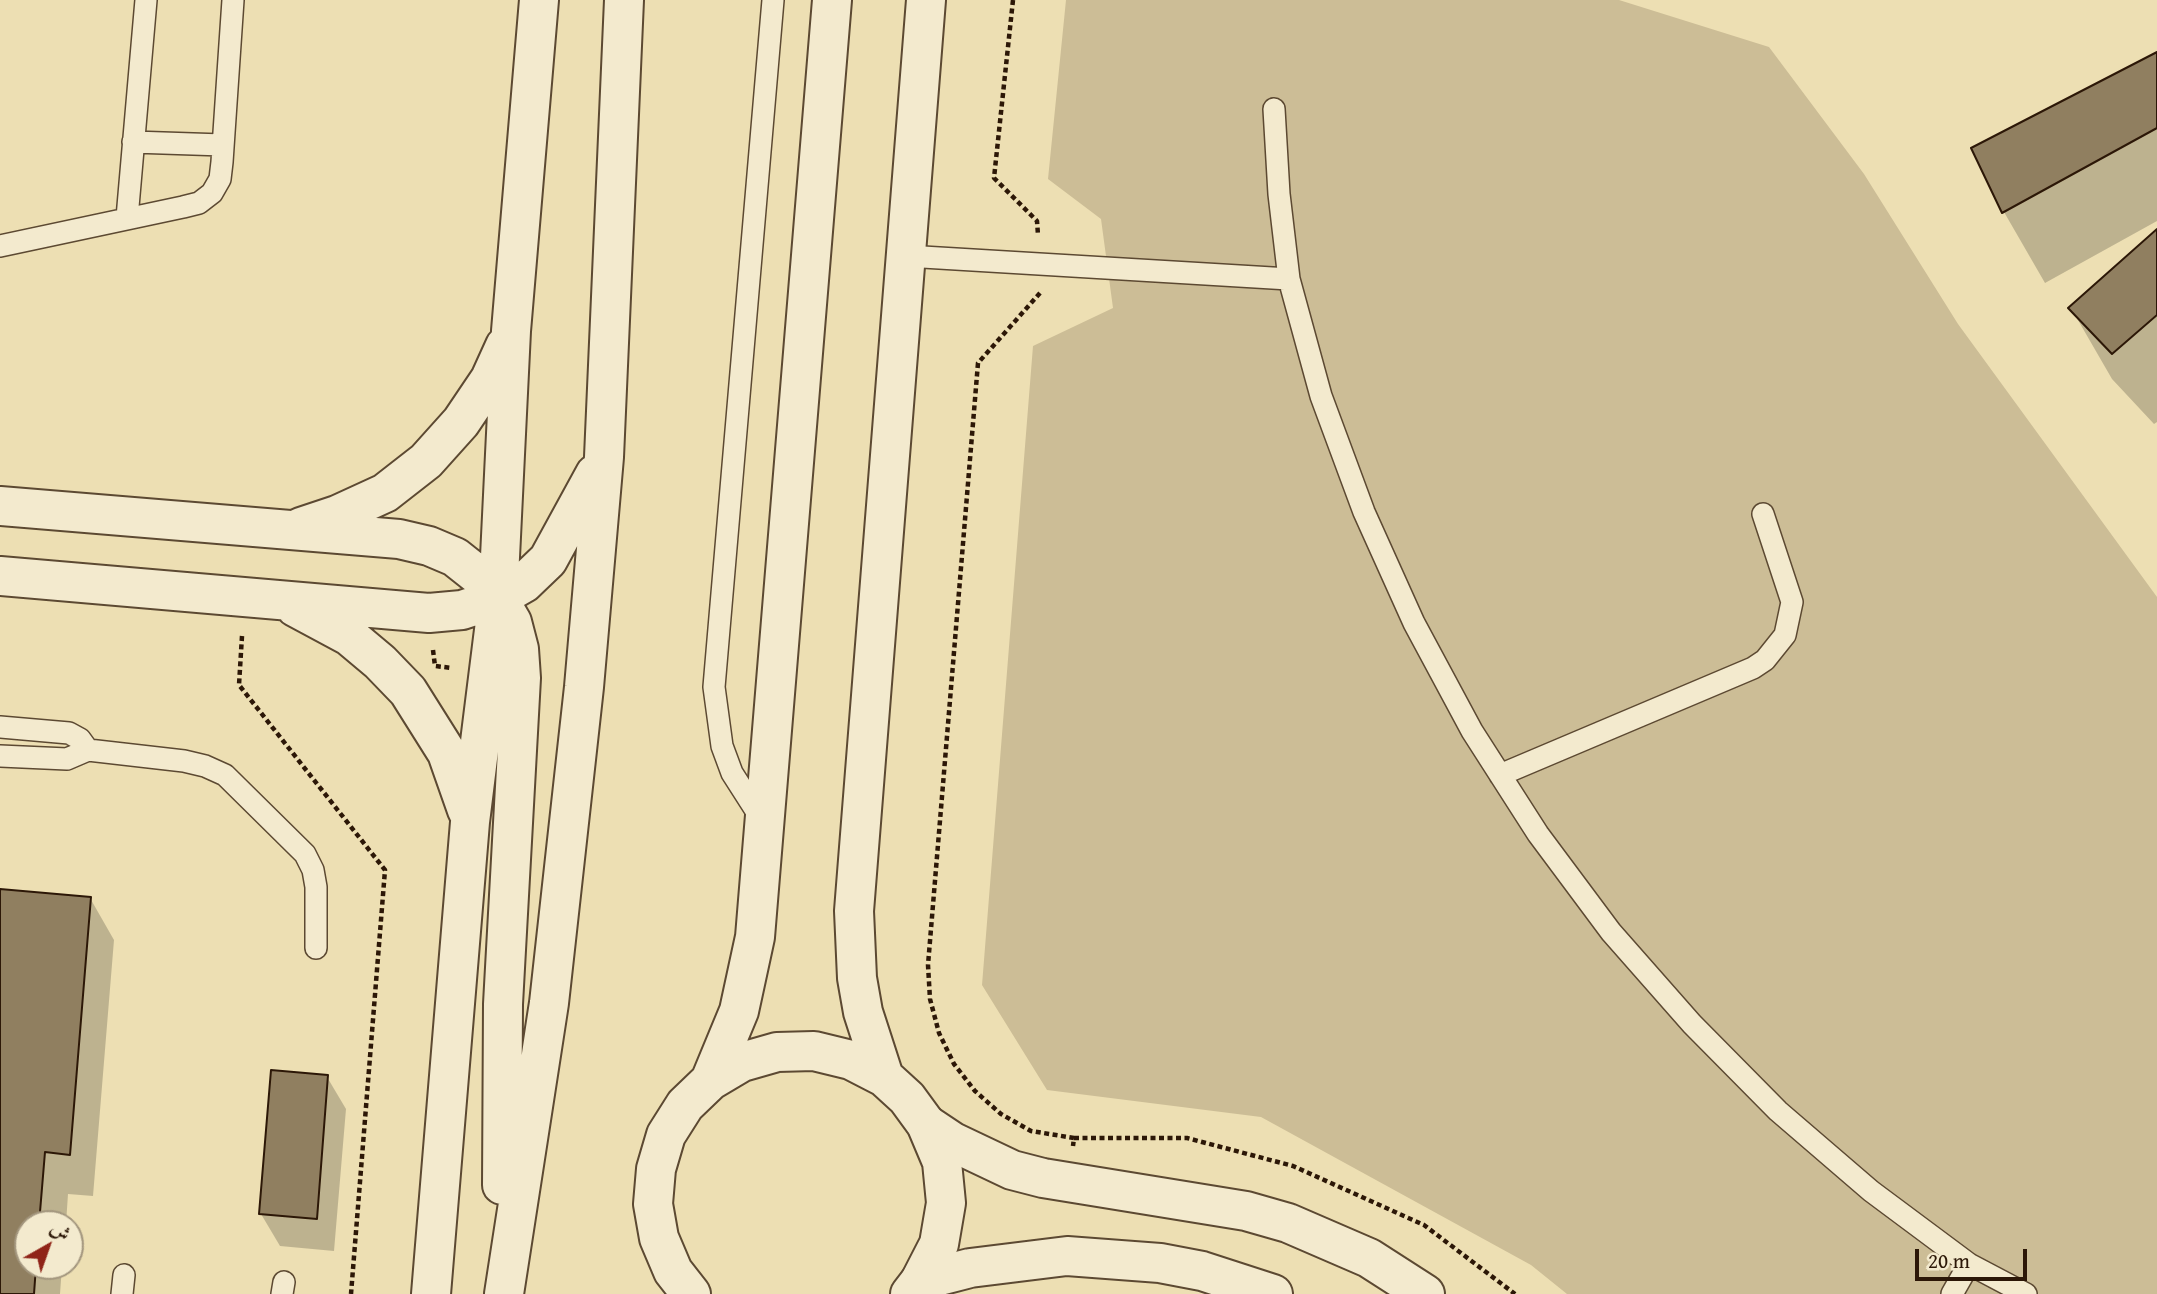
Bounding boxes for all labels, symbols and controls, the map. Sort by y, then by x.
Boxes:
north arrow [14,1210,84,1280]
text: ش [45,1214,77,1247]
scale bar [1919,1234,2031,1278]
text: 20 m [1928,1245,1970,1276]

